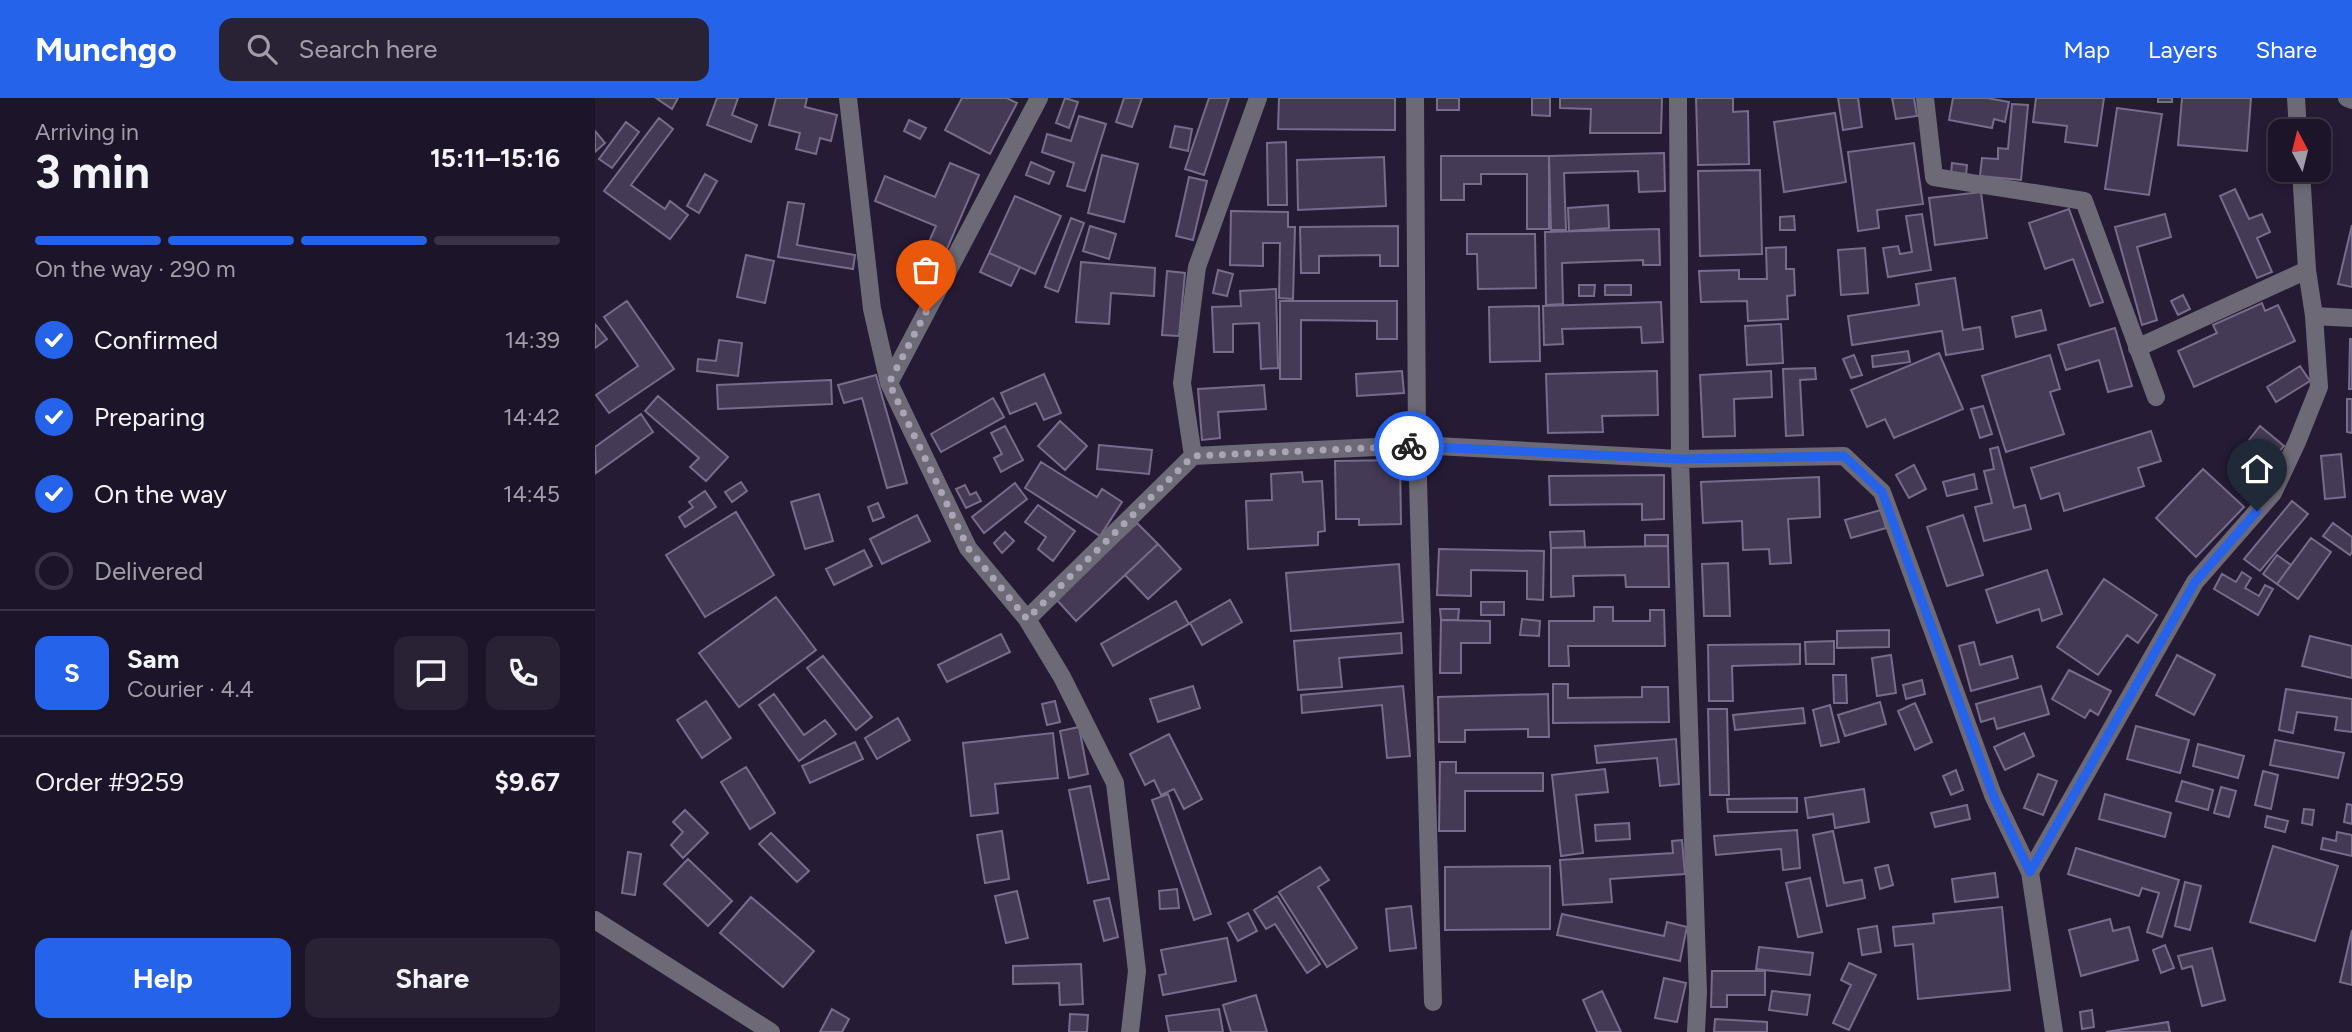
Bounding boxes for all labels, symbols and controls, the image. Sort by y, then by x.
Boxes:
search box [219,18,709,81]
text: Munchgo [35,30,177,69]
icon: search [243,30,281,68]
text: Search here [299,33,438,65]
text: Map [2063,35,2110,64]
text: Layers [2148,35,2217,64]
text: Share [2255,35,2317,64]
text: Arriving in [35,118,139,146]
north arrow [2268,119,2331,182]
map controls [2268,119,2331,182]
text: 15:11–15:16 [430,142,560,174]
text: 3 min [35,144,150,200]
pin [896,240,956,312]
icon: bag [907,251,945,289]
text: On the way · 290 m [35,255,236,283]
icon: check [35,321,73,359]
text: Confirmed [94,324,218,356]
text: 14:39 [505,326,560,354]
icon: check [35,398,73,436]
text: Preparing [94,401,205,433]
text: 14:42 [503,403,560,431]
courier [1374,411,1444,481]
icon: bike [1390,427,1428,465]
pin [2227,439,2287,511]
icon: home [2238,450,2276,488]
icon: check [35,475,73,513]
text: On the way [94,478,227,510]
text: 14:45 [503,480,560,508]
text: Delivered [94,555,203,587]
button: chat [394,636,468,710]
button: phone [486,636,560,710]
text: Sam [127,643,179,675]
text: S [64,657,80,689]
text: Courier · 4.4 [127,675,254,703]
text: Order #9259 [35,766,184,798]
text: $9.67 [495,766,560,798]
button: Help [35,938,291,1018]
button: Share [305,938,560,1018]

